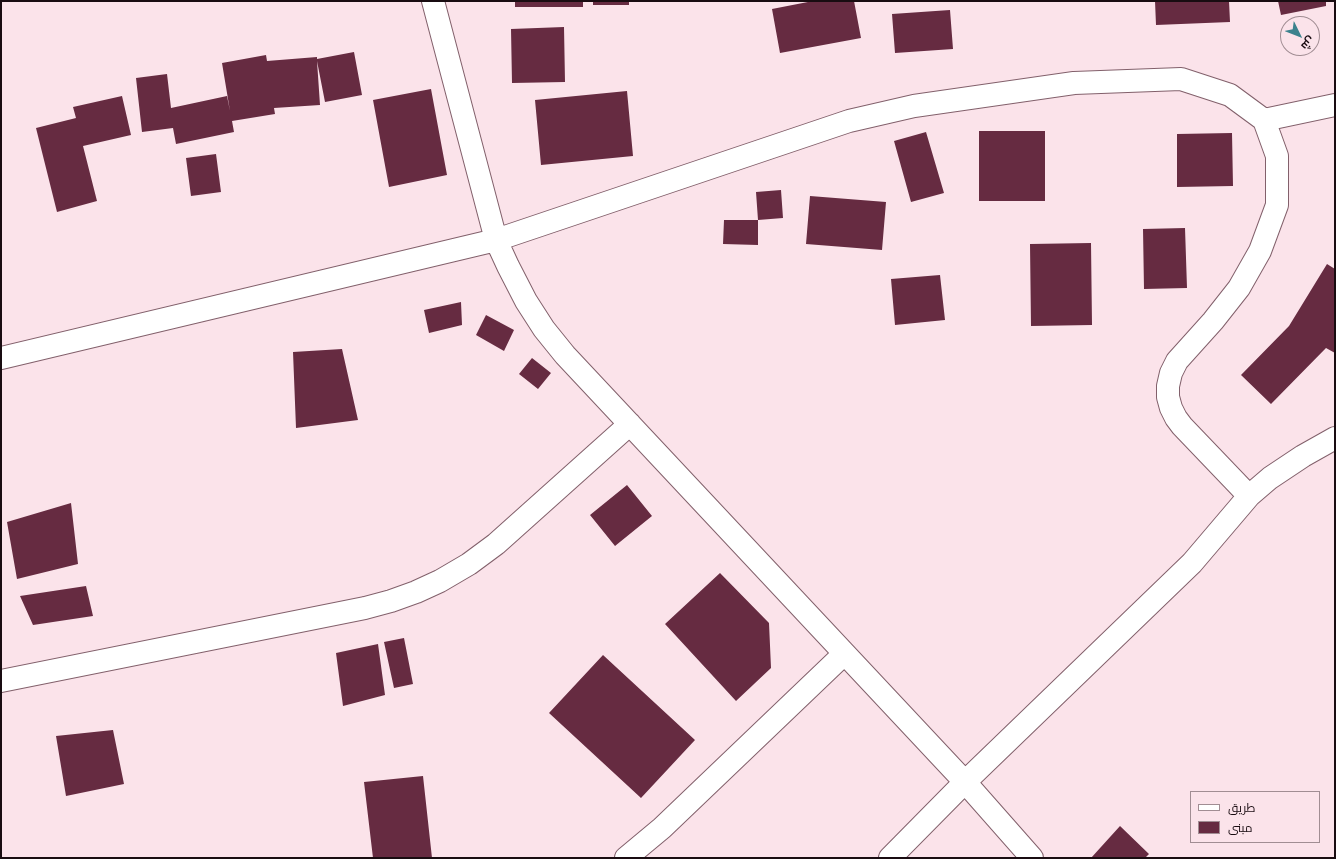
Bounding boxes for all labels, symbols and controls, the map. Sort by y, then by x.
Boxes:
north arrow [1280,16,1320,56]
text: ش [1298,34,1318,53]
legend [1190,791,1320,843]
text: طريق [1228,800,1255,815]
text: مبنى [1228,820,1253,835]

